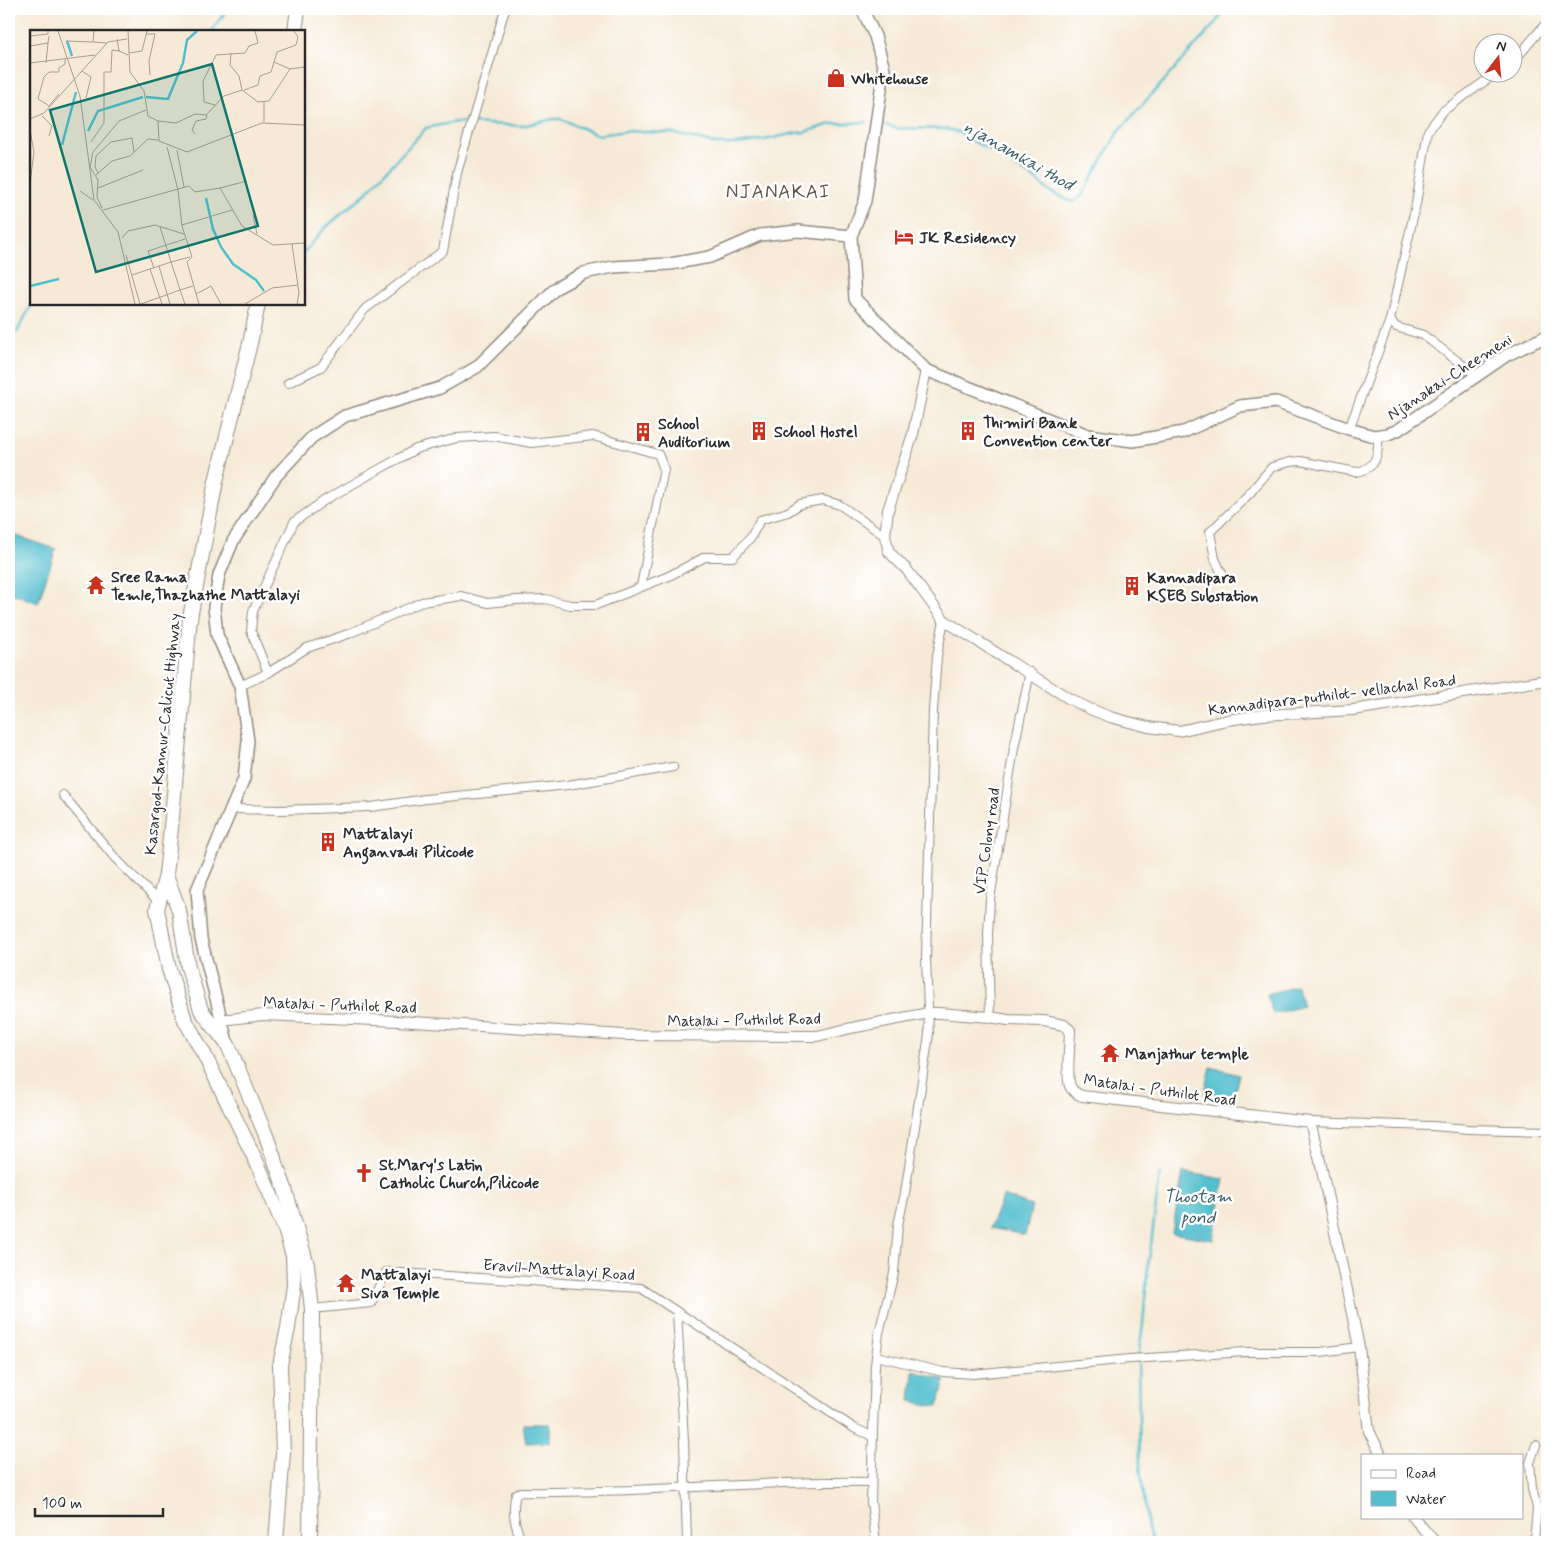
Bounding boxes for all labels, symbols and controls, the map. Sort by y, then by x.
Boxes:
inset map [30,30,305,305]
north arrow [1474,32,1524,82]
text: N [1494,37,1508,56]
shop icon: Whitehouse [825,67,847,89]
place label: Whitehouse [850,69,929,90]
water label: njanamkai thod [959,115,1080,198]
district label: NJANAKAI [726,180,830,205]
hotel icon: JK Residency [893,226,915,248]
place label: JK Residency [919,228,1016,249]
street label: Njanakai-Cheemeni [1383,329,1517,426]
place label: Thimiri Bank Convention center [983,413,1112,452]
place label: School Auditorium [658,414,730,453]
building icon: School Hostel [748,420,770,442]
building icon: Thimiri Bank Convention center [957,420,979,442]
building icon: School Auditorium [632,421,654,443]
place label: School Hostel [774,422,858,443]
place label: Sree Rama Temle,Thazhathe Mattalayi [111,567,300,606]
place label: Kannadipara KSEB Substation [1147,568,1258,607]
temple icon: Sree Rama Temle,Thazhathe Mattalayi [85,574,107,596]
building icon: Kannadipara KSEB Substation [1121,575,1143,597]
street label: Kasargod-Kannur-Calicut Highway [140,612,187,856]
street label: Kannadipara-puthilot- vellachal Road [1207,670,1457,721]
street label: VIP Colony road [970,786,1005,896]
place label: Mattalayi Anganvadi Pilicode [343,824,474,865]
building icon: Mattalayi Anganvadi Pilicode [317,831,339,853]
street label: Matalai - Puthilot Road [263,992,417,1019]
street label: Matalai - Puthilot Road [667,1009,821,1032]
temple icon: Manjathur temple [1099,1042,1121,1064]
place label: Manjathur temple [1125,1044,1249,1065]
street label: Matalai - Puthilot Road [1082,1069,1237,1112]
place label: St.Mary's Latin Catholic Church,Pilicode [379,1155,539,1194]
church icon: St.Mary's Latin Catholic Church,Pilicode [353,1162,375,1184]
water label: Thootam pond [1164,1185,1232,1230]
street label: Eravil-Mattalayi Road [482,1255,636,1286]
place label: Mattalayi Siva Temple [361,1265,440,1304]
temple icon: Mattalayi Siva Temple [335,1272,357,1294]
legend [1361,1454,1524,1518]
text: Road [1406,1464,1436,1484]
scale bar [35,1486,162,1518]
text: Water [1406,1490,1446,1510]
text: 100 m [42,1494,82,1514]

